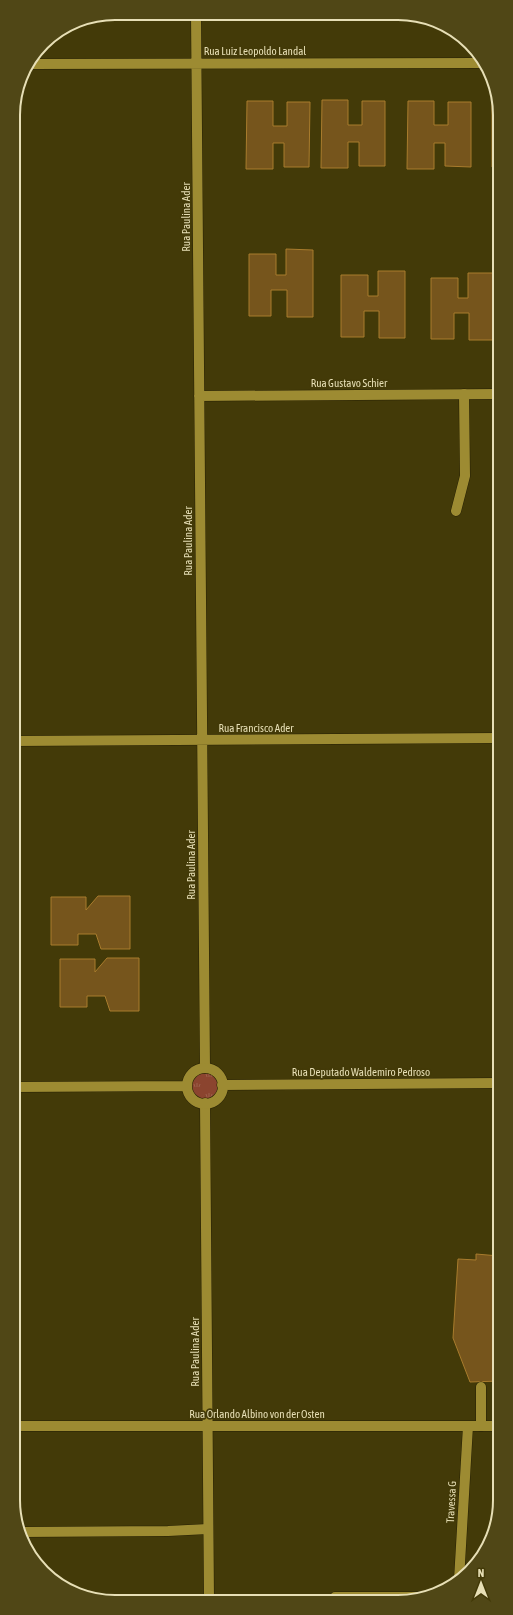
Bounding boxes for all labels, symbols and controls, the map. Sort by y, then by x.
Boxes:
street label: Rua Luiz Leopoldo Landal [204,45,306,57]
street label: Rua Paulina Ader [180,182,192,252]
street label: Rua Gustavo Schier [311,377,388,389]
street label: Rua Paulina Ader [182,506,194,576]
street label: Rua Francisco Ader [218,722,294,734]
street label: Rua Paulina Ader [185,830,197,900]
street label: Rua Deputado Waldemiro Pedroso [292,1066,430,1078]
street label: Rua Paulina Ader [189,1317,201,1387]
street label: Rua Orlando Albino von der Osten [189,1408,325,1420]
street label: Travessa G [444,1481,458,1523]
north arrow [461,1563,501,1603]
text: N [478,1567,484,1579]

